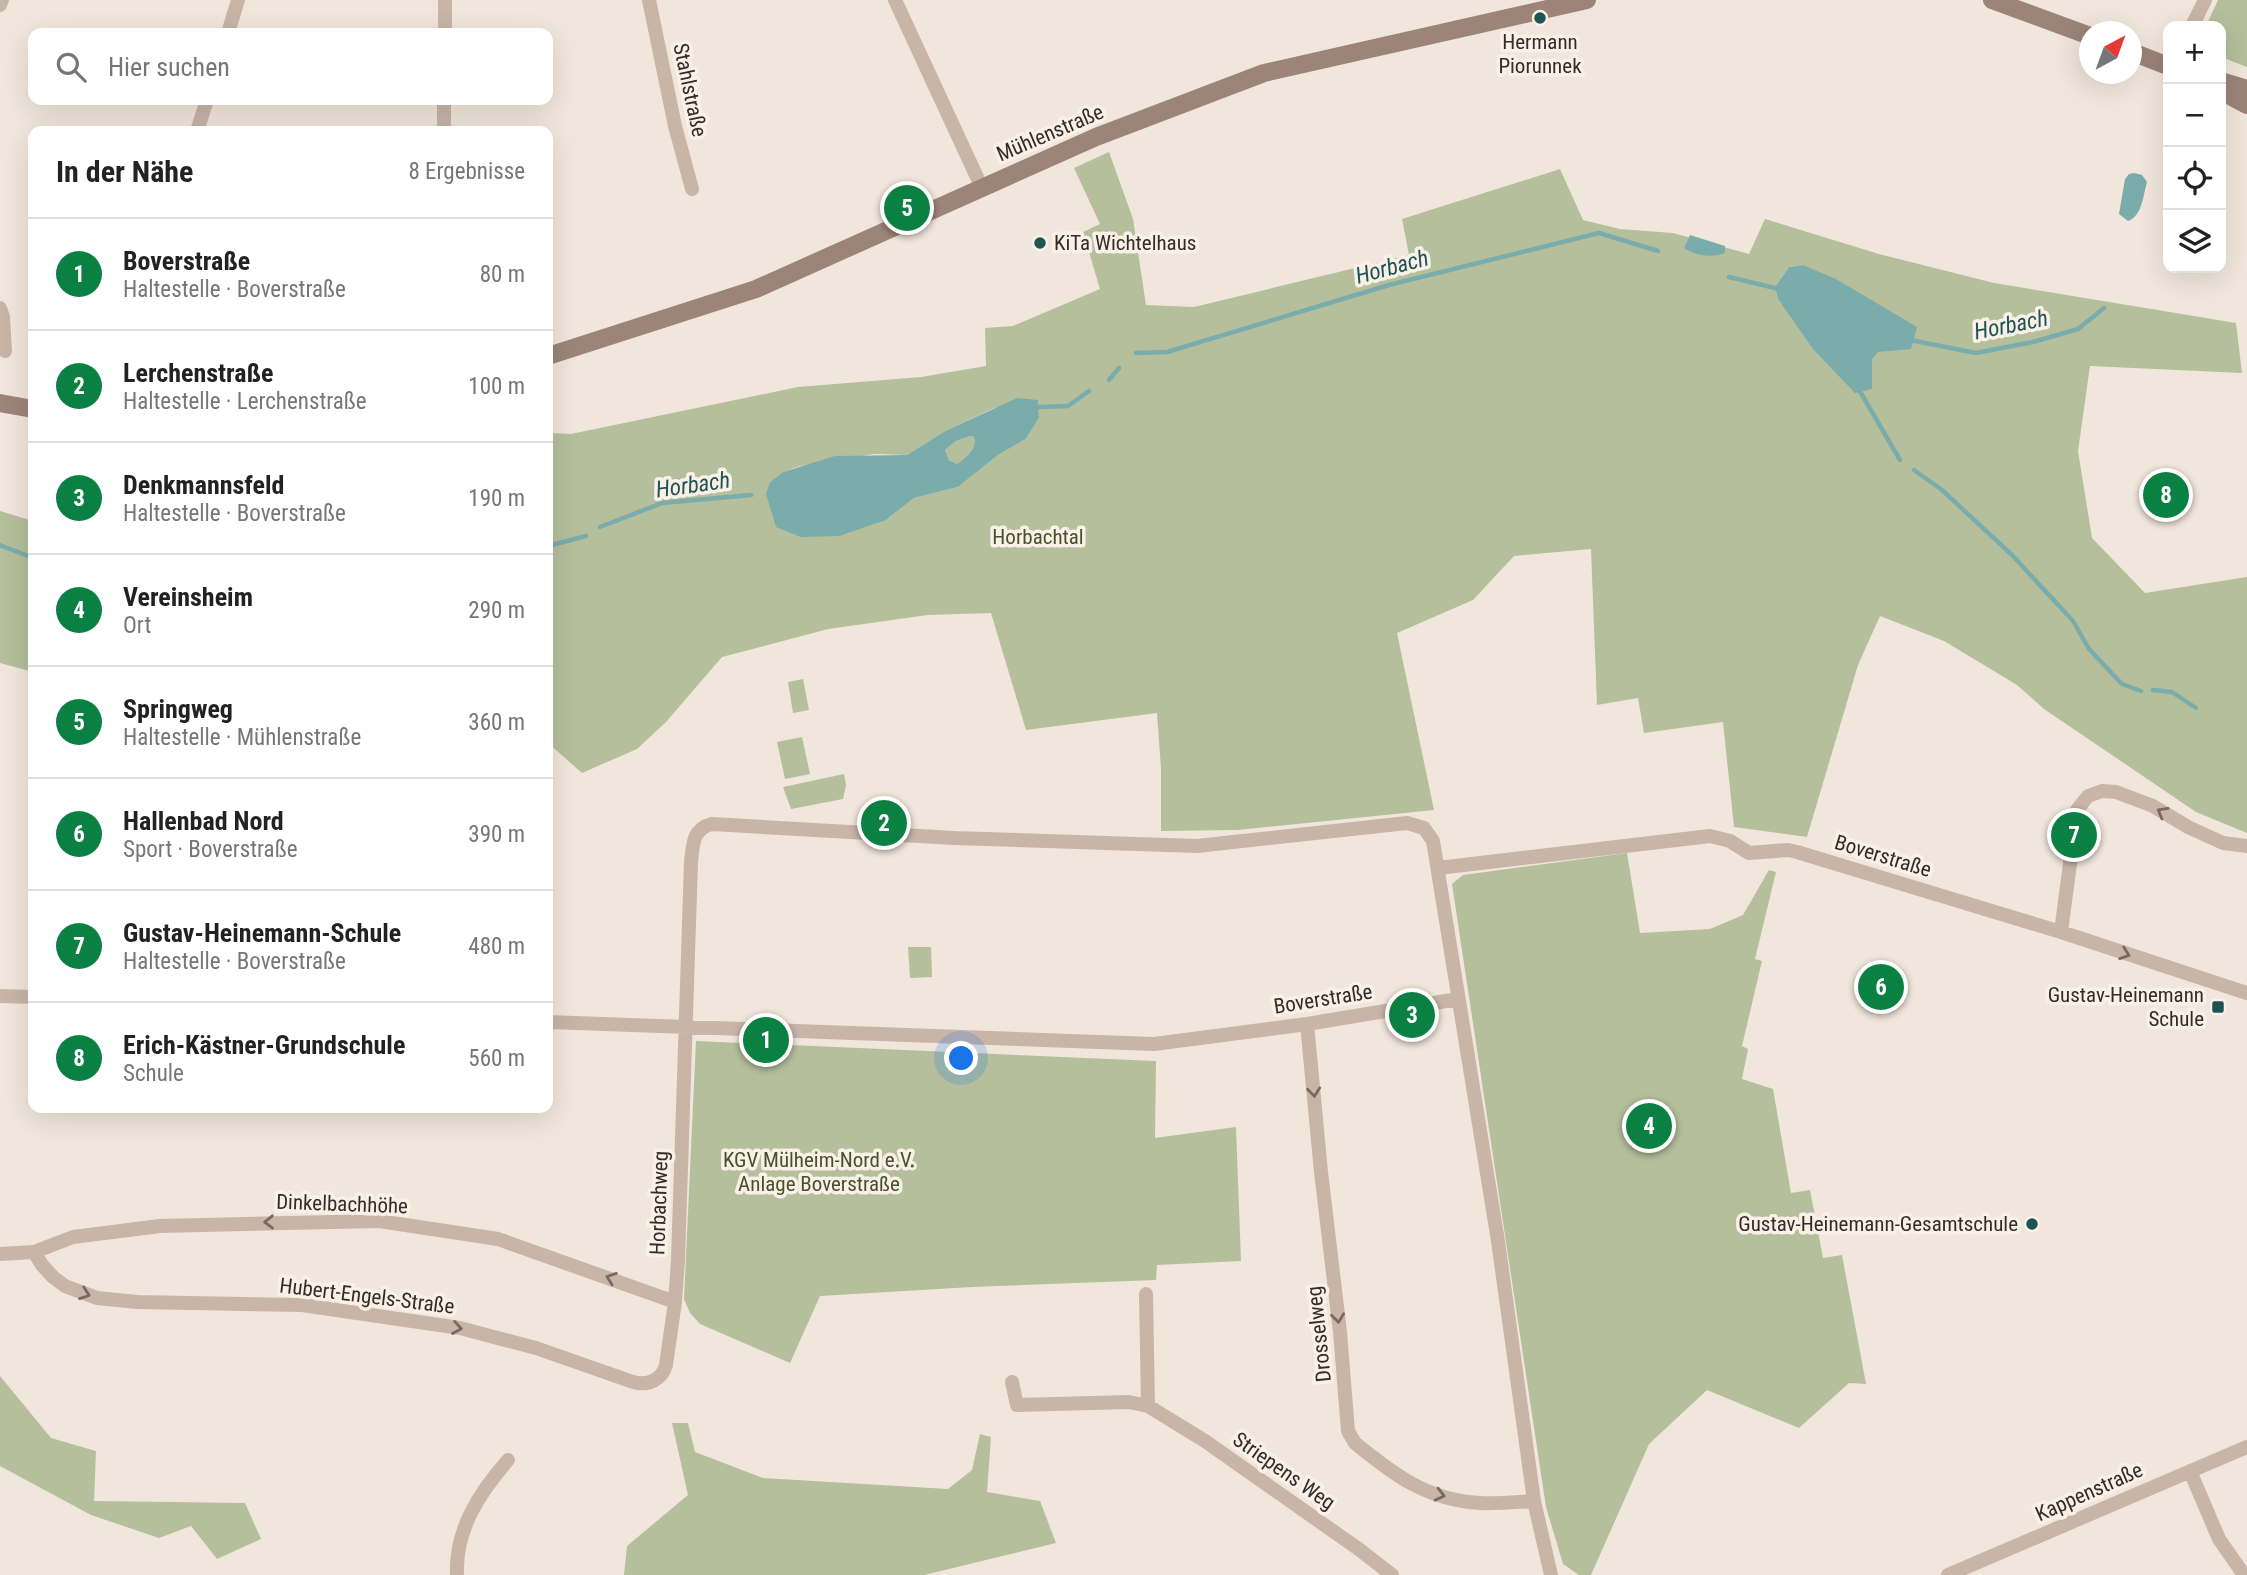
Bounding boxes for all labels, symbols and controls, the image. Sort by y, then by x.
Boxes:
marker: Hermann Piorunnek [1532,10,1548,26]
north arrow [2079,21,2142,84]
map controls [2163,21,2226,273]
button: + [2163,21,2226,84]
search box [28,28,553,105]
place label: Hermann Piorunnek [1498,30,1582,78]
street label: Stahlstraße [668,41,712,139]
icon: search [52,48,90,86]
text: Hier suchen [108,52,230,82]
button: − [2163,84,2226,147]
street label: Mühlenstraße [993,100,1107,166]
button: locate [2163,147,2226,210]
text: In der Nähe [56,154,193,189]
text: 8 Ergebnisse [408,158,525,185]
pin: 5 [884,182,930,234]
button: layers [2163,210,2226,273]
place label: KiTa Wichtelhaus [1054,231,1196,255]
marker: KiTa Wichtelhaus [1032,235,1048,251]
water label: Horbach [1352,244,1432,290]
text: Boverstraße [123,246,250,276]
text: 1 [73,261,85,288]
text: 80 m [480,261,525,288]
text: Haltestelle · Boverstraße [123,276,346,303]
water label: Horbach [1972,305,2050,345]
text: Lerchenstraße [123,358,273,388]
text: 2 [73,373,85,400]
text: 100 m [468,373,525,400]
text: Haltestelle · Lerchenstraße [123,388,367,415]
water label: Horbach [654,466,732,504]
pin: 8 [2143,469,2189,521]
text: Denkmannsfeld [123,470,284,500]
text: 3 [73,485,85,512]
text: 190 m [468,485,525,512]
text: Haltestelle · Boverstraße [123,500,346,527]
park label: Horbachtal [992,525,1084,549]
text: Vereinsheim [123,582,253,612]
text: 4 [73,597,85,624]
text: 290 m [468,597,525,624]
text: Ort [123,612,151,639]
text: Springweg [123,694,233,724]
text: 5 [73,709,85,736]
text: 360 m [468,709,525,736]
text: Haltestelle · Mühlenstraße [123,724,361,751]
pin: 2 [861,797,907,849]
text: Hallenbad Nord [123,806,284,836]
one-way arrow [2157,807,2170,820]
pin: 7 [2051,809,2097,861]
text: 6 [73,821,85,848]
text: 390 m [468,821,525,848]
street label: Boverstraße [1832,830,1934,882]
text: Sport · Boverstraße [123,836,297,863]
text: Gustav-Heinemann-Schule [123,918,401,948]
text: 7 [73,933,85,960]
text: 480 m [468,933,525,960]
one-way arrow [2119,946,2131,960]
text: Haltestelle · Boverstraße [123,948,346,975]
pin: 6 [1858,961,1904,1013]
street label: Boverstraße [1272,979,1374,1019]
place label: Gustav-Heinemann Schule [2048,983,2204,1031]
pin: 3 [1389,989,1435,1041]
marker: Gustav-Heinemann Schule [2210,999,2226,1015]
pin: 1 [743,1014,789,1066]
text: Erich-Kästner-Grundschule [123,1030,405,1060]
your location [944,1041,978,1075]
text: 8 [73,1045,85,1072]
text: 560 m [468,1045,525,1072]
text: Schule [123,1060,184,1087]
one-way arrow [1306,1087,1321,1098]
pin: 4 [1626,1100,1672,1152]
park label: KGV Mülheim-Nord e.V. Anlage Boverstraße [723,1148,915,1196]
street label: Horbachweg [645,1151,673,1255]
street label: Dinkelbachhöhe [276,1190,408,1218]
place label: Gustav-Heinemann-Gesamtschule [1738,1212,2018,1236]
one-way arrow [263,1214,274,1230]
marker: Gustav-Heinemann-Gesamtschule [2024,1216,2040,1232]
street label: Hubert-Engels-Straße [278,1273,456,1319]
one-way arrow [606,1273,618,1287]
street label: Drosselweg [1302,1285,1336,1383]
one-way arrow [79,1286,91,1300]
one-way arrow [1331,1312,1346,1324]
one-way arrow [451,1320,463,1335]
street label: Striepens Weg [1228,1427,1340,1515]
street label: Kappenstraße [2032,1458,2146,1526]
one-way arrow [1434,1487,1446,1501]

